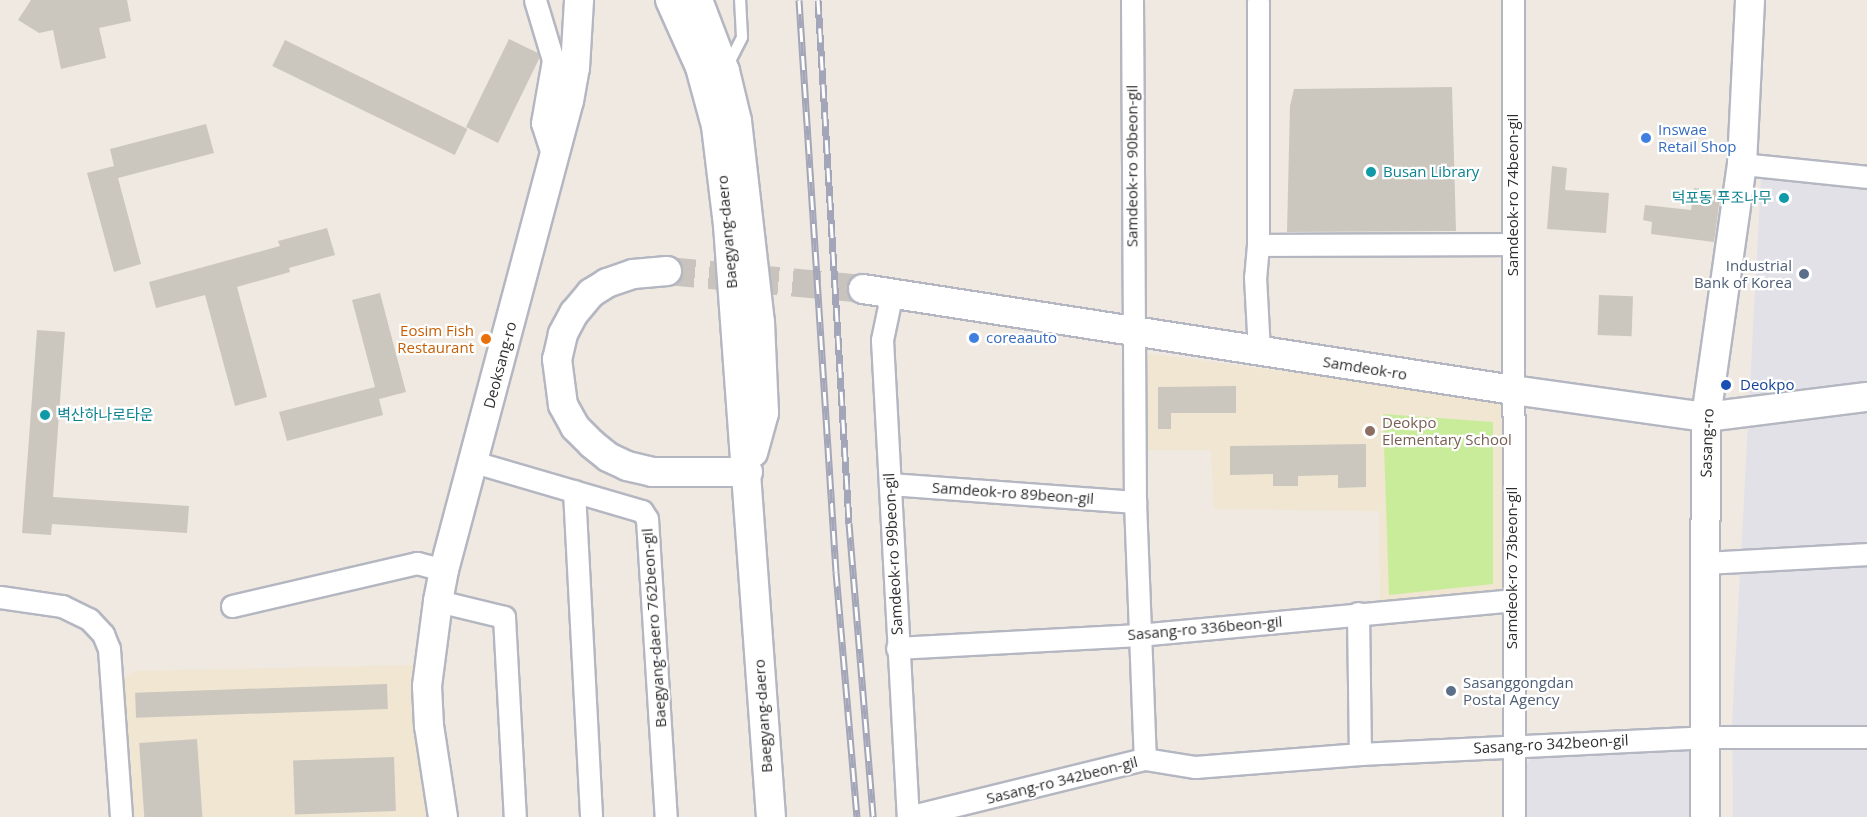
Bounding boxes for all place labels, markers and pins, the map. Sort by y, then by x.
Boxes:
place label: Inswae Retail Shop [1658,120,1736,155]
marker: Inswae Retail Shop [1639,131,1653,145]
place label: Busan Library [1383,163,1479,181]
marker: Busan Library [1364,165,1378,179]
place label: 덕포동 푸조나무 [1672,189,1772,207]
marker: 덕포동 푸조나무 [1777,191,1791,205]
place label: Industrial Bank of Korea [1694,256,1792,291]
marker: Industrial Bank of Korea [1797,267,1811,281]
place label: Eosim Fish Restaurant [397,321,474,356]
place label: coreaauto [986,329,1057,347]
marker: coreaauto [967,331,981,345]
marker: Eosim Fish Restaurant [479,332,493,346]
marker: Deokpo [1717,376,1735,394]
place label: Deokpo [1740,376,1794,394]
place label: 벽산하나로타운 [57,406,154,424]
marker: 벽산하나로타운 [38,408,52,422]
place label: Deokpo Elementary School [1382,413,1512,448]
marker: Deokpo Elementary School [1363,424,1377,438]
place label: Sasanggongdan Postal Agency [1463,673,1574,708]
marker: Sasanggongdan Postal Agency [1444,684,1458,698]

